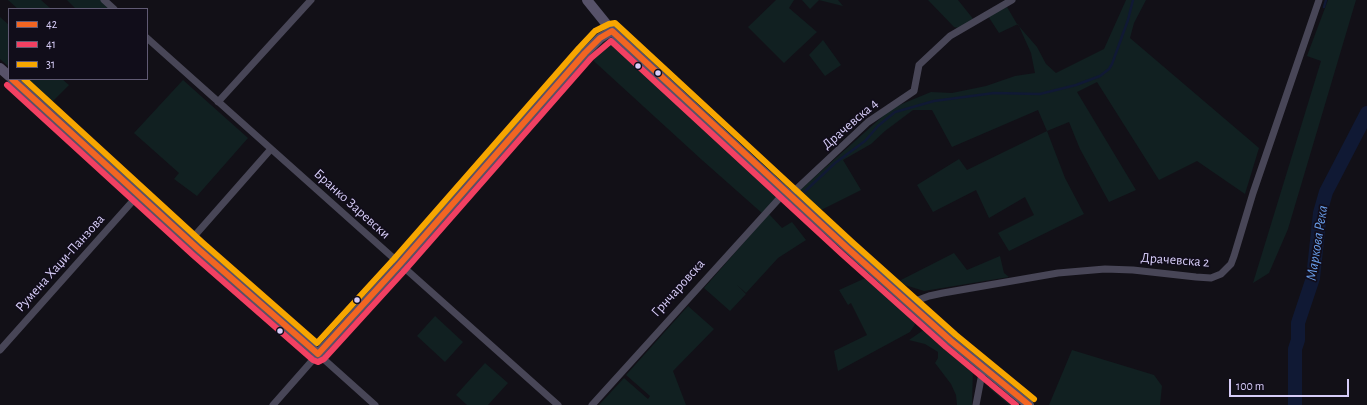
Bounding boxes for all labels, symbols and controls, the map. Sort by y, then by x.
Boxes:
legend [8,8,148,80]
text: 42 [46,18,57,30]
text: 41 [46,38,56,50]
text: 31 [46,58,55,70]
unlabelled marker [633,61,643,71]
unlabelled marker [653,68,663,78]
street label: Драчевска 4 [818,95,882,153]
street label: Бранко Заревски [310,165,394,243]
water label: Маркова Река [1302,204,1332,282]
street label: Румена Хаџи-Панзова [12,211,108,315]
street label: Драчевска 2 [1140,249,1210,271]
street label: Грнчаровска [648,256,708,320]
unlabelled marker [352,295,362,305]
unlabelled marker [275,326,285,336]
scale bar [1231,371,1351,397]
text: 100 m [1236,380,1264,392]

